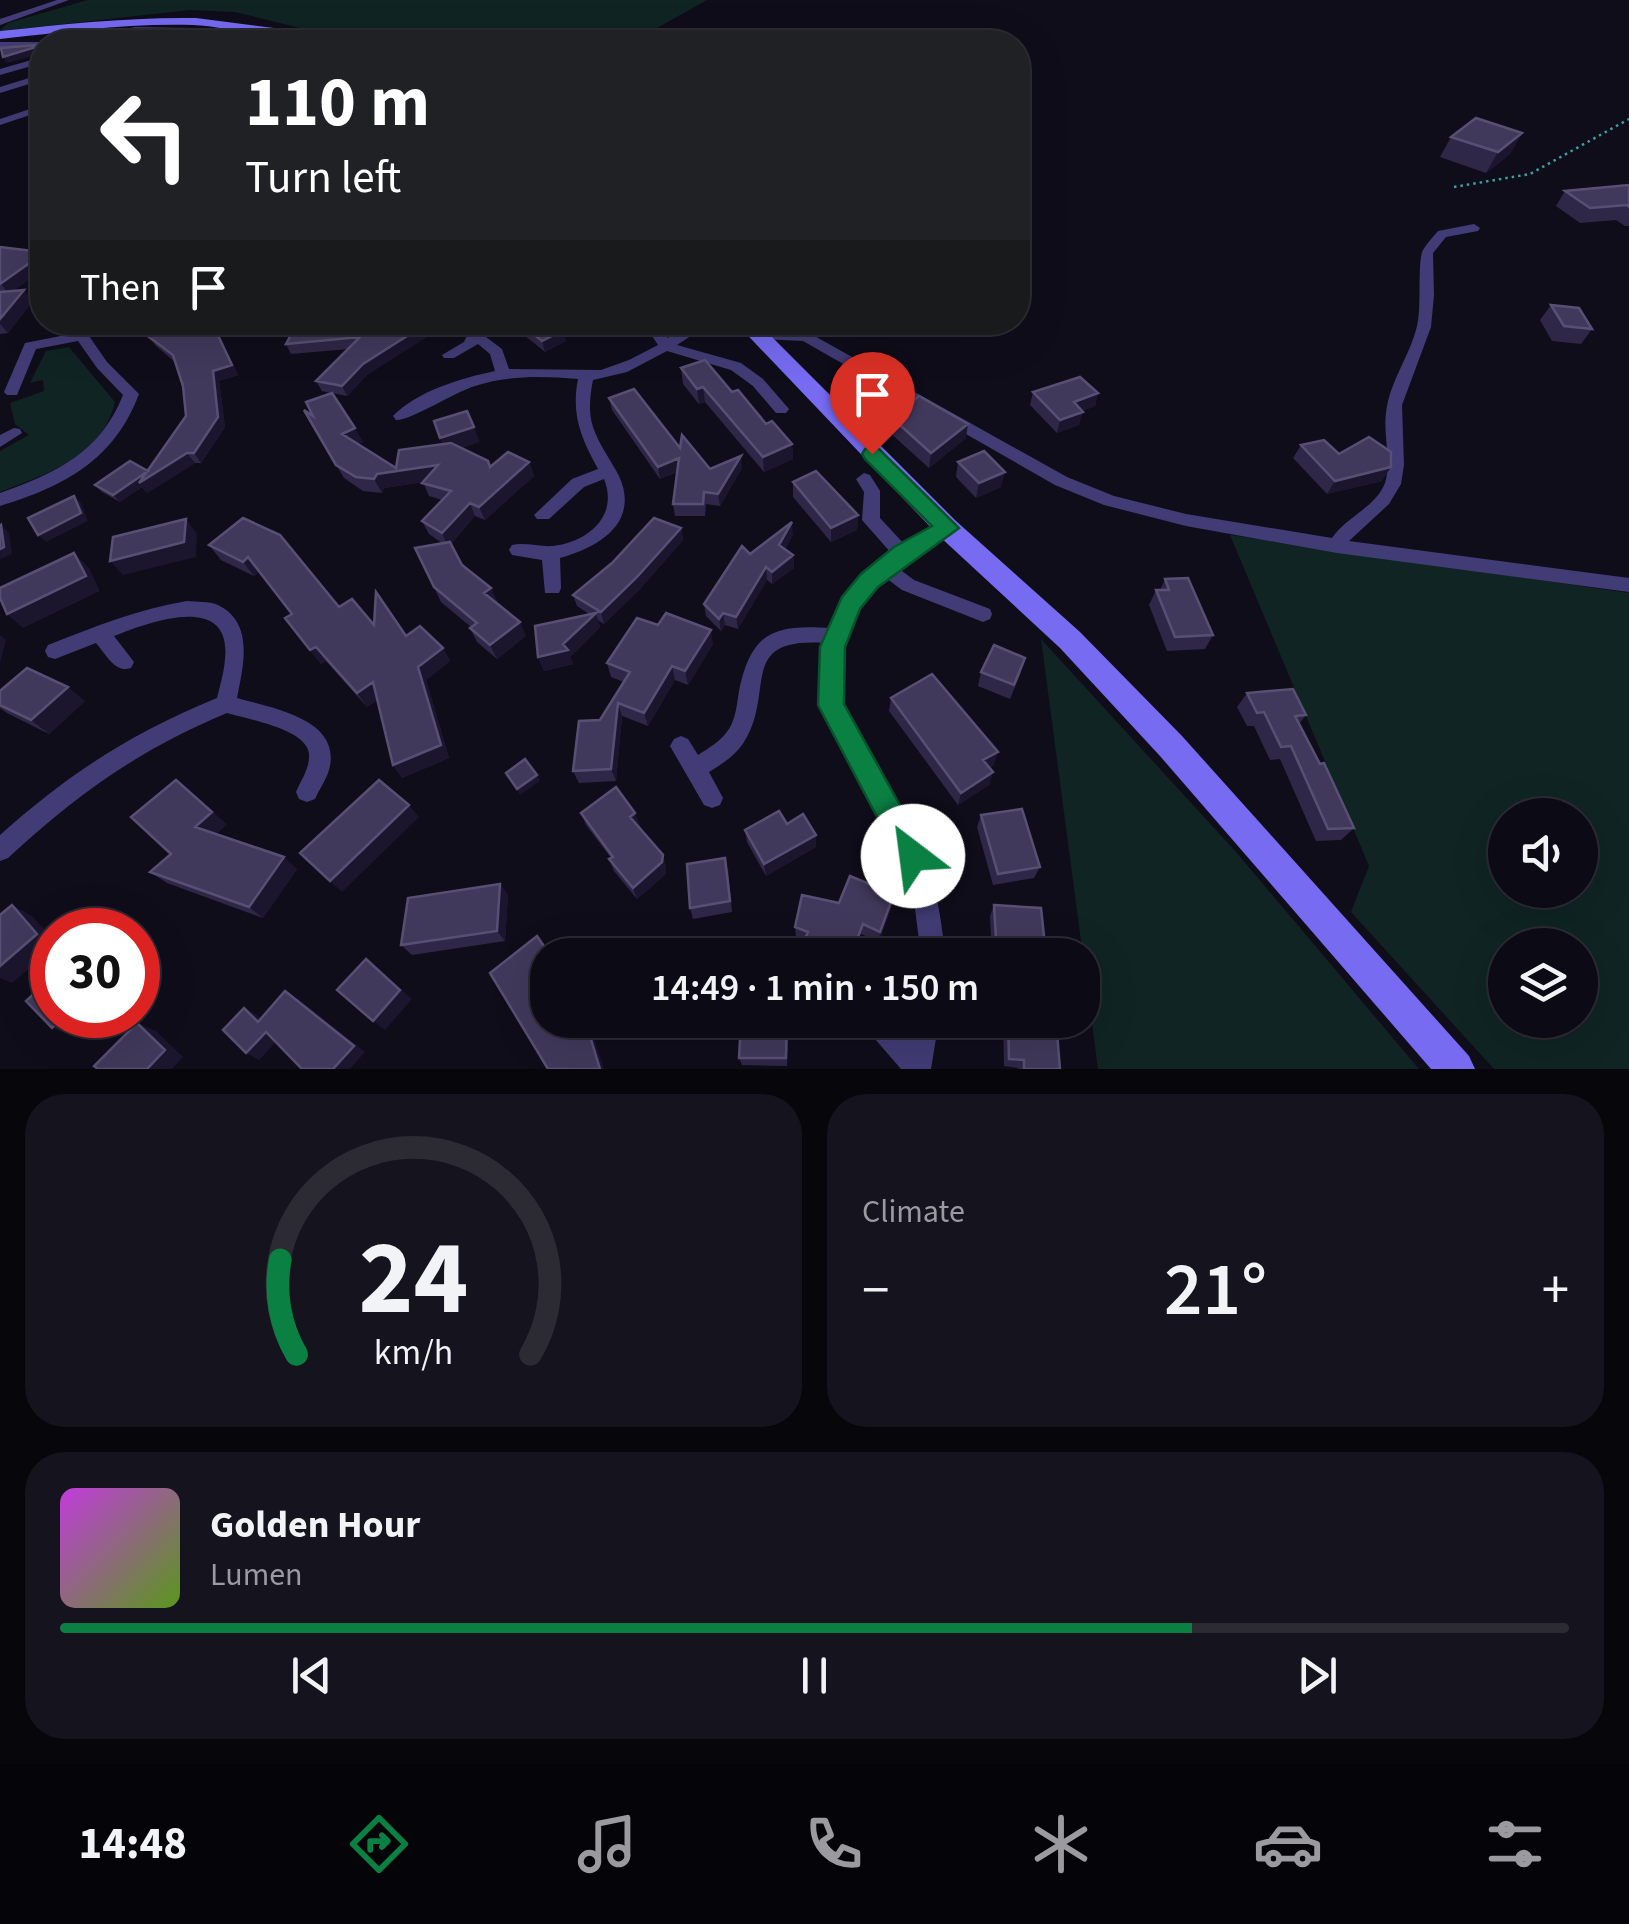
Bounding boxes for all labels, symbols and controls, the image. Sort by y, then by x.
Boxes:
text: 110 m [245,53,430,153]
icon: left [80,70,210,200]
text: Turn left [245,146,401,210]
icon: arrive [181,260,236,315]
text: Then [80,261,161,315]
pin [830,352,915,455]
icon: arrive [845,367,900,422]
map controls [1488,798,1598,1038]
button: sound [1488,798,1598,908]
position arrow [861,804,965,908]
speed limit sign: 30 [30,908,160,1038]
button: layers [1488,928,1598,1038]
text: 14:49 · 1 min · 150 m [651,961,979,1015]
text: Climate [862,1189,965,1235]
text: 24 [359,1206,468,1354]
text: 21° [1164,1237,1267,1344]
text: − [862,1252,889,1330]
text: + [1542,1252,1569,1330]
text: km/h [374,1327,453,1378]
text: Golden Hour [210,1498,420,1552]
text: Lumen [210,1552,303,1598]
icon: previous [284,1648,339,1703]
icon: pause [787,1648,842,1703]
icon: next [1290,1648,1345,1703]
icon: directions [344,1809,414,1879]
icon: music [572,1809,642,1879]
icon: phone [799,1809,869,1879]
icon: climate [1026,1809,1096,1879]
icon: car [1253,1809,1323,1879]
icon: filters [1480,1809,1550,1879]
text: 14:48 [79,1812,187,1876]

